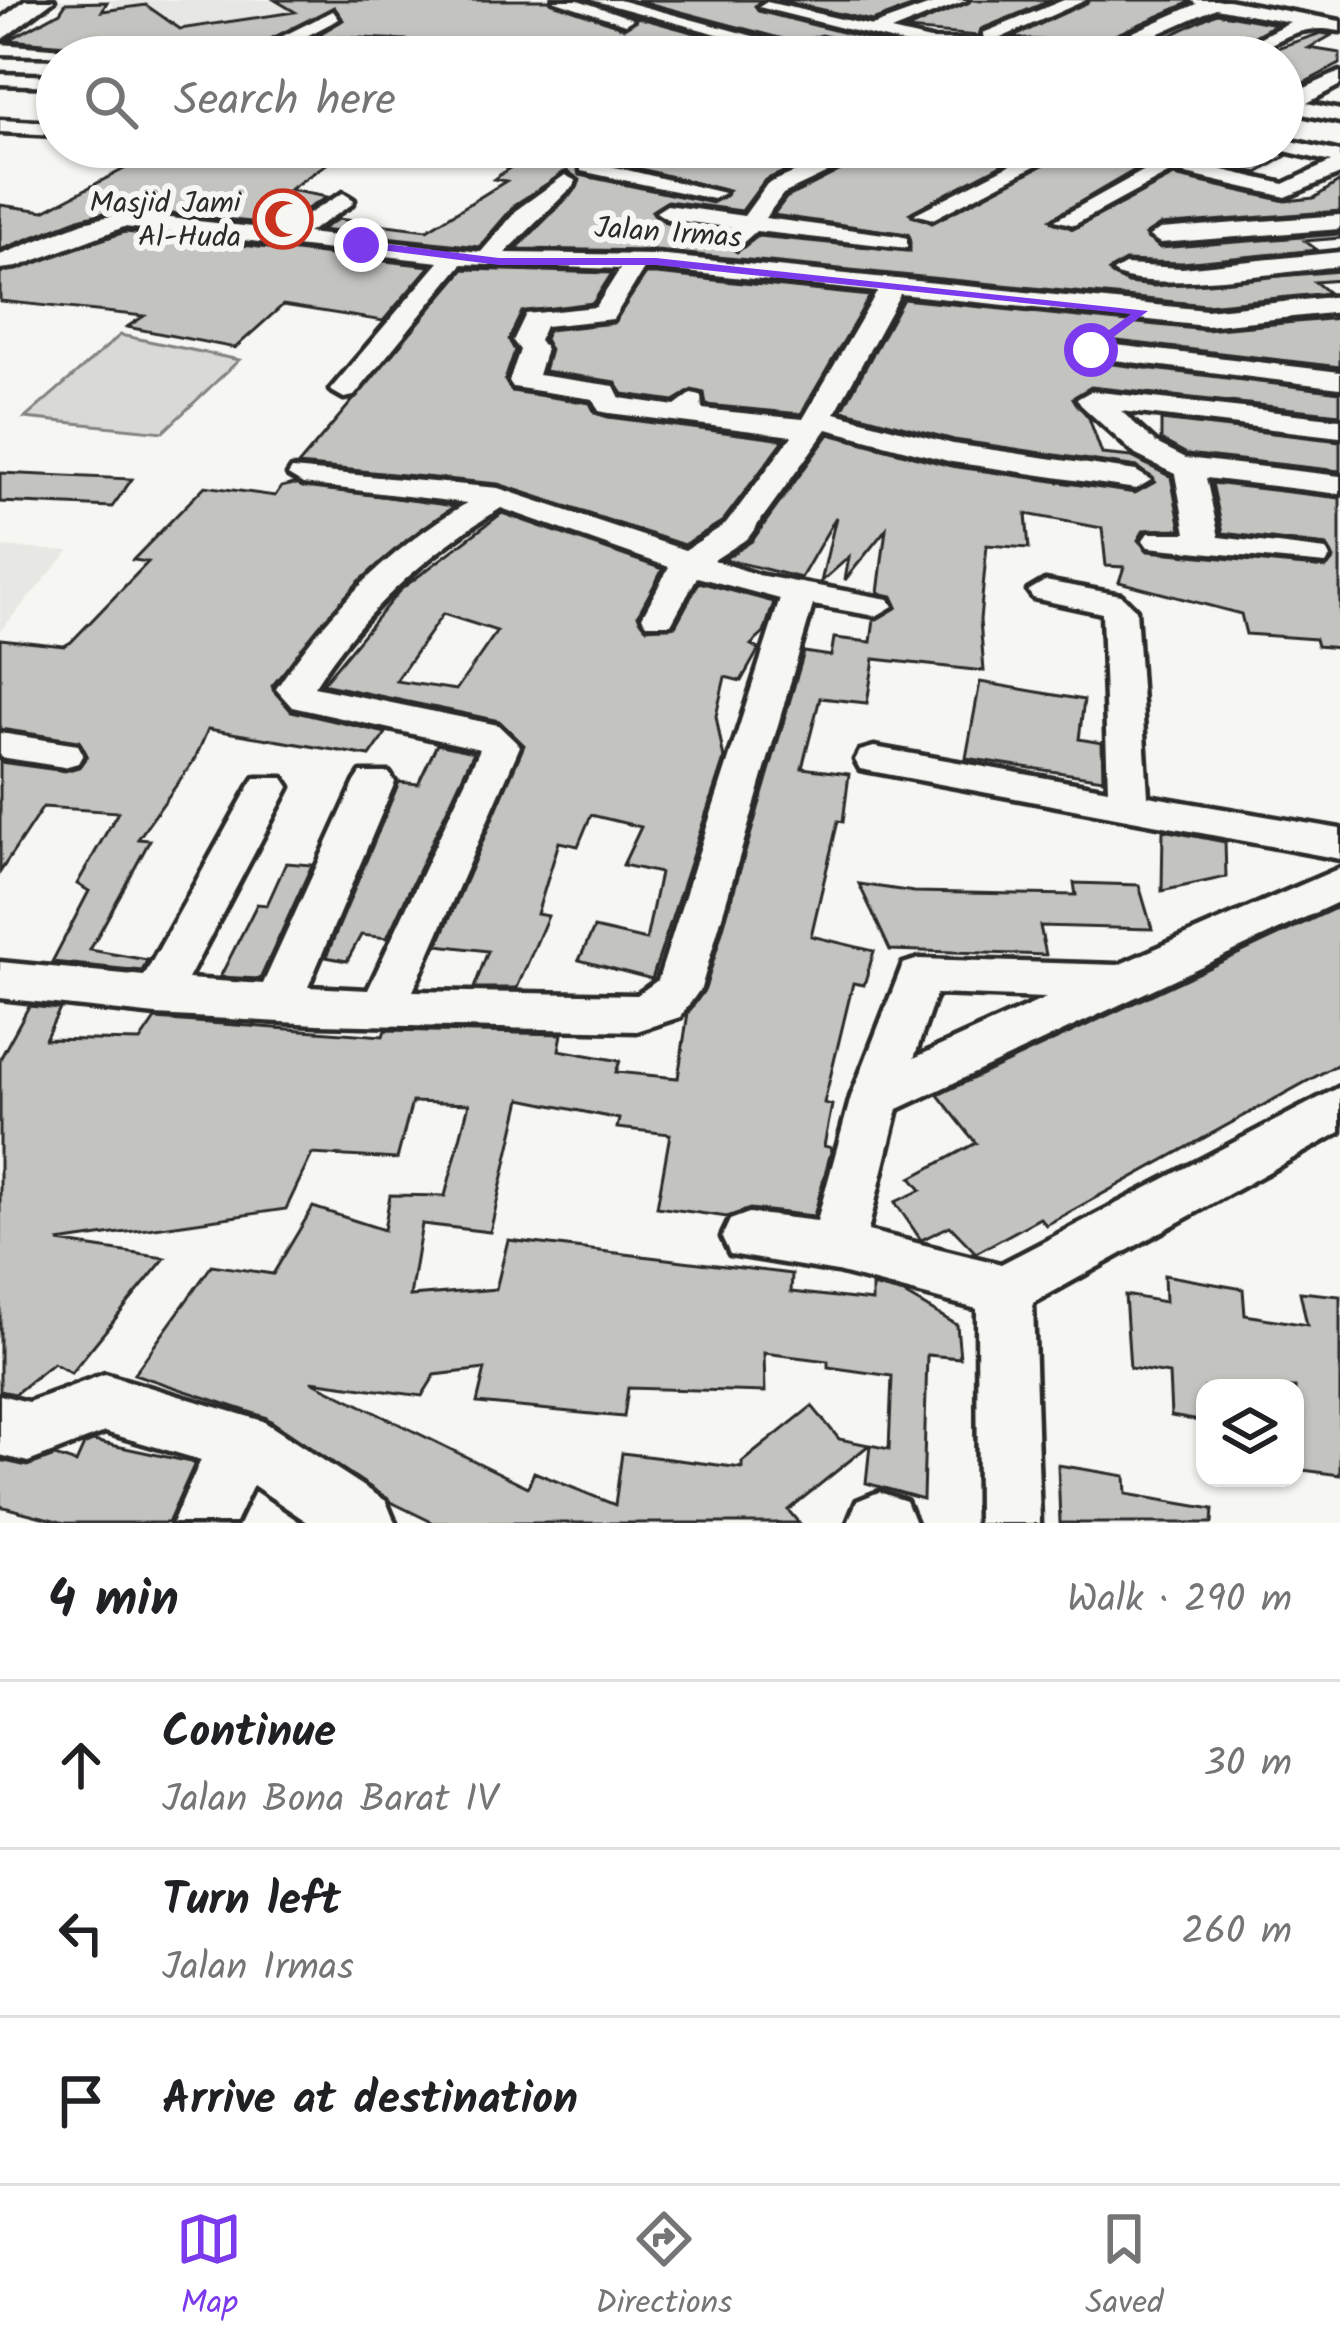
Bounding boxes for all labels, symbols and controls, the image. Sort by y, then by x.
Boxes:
search box [36,36,1304,168]
text: Search here [174,66,396,138]
icon: search [78,69,144,135]
place label: Masjid Jami Al-Huda [90,180,243,262]
mosque icon: Masjid Jami Al-Huda [252,188,314,250]
street label: Jalan Irmas [593,205,743,263]
route end [334,218,388,272]
route start [1064,323,1118,377]
map controls [1196,1379,1304,1487]
button: layers [1196,1379,1304,1487]
text: 4 min [48,1561,179,1642]
text: Walk · 290 m [1067,1570,1292,1632]
text: Continue [162,1698,336,1770]
icon: ahead [48,1732,114,1798]
text: 30 m [1204,1734,1292,1796]
text: Jalan Bona Barat IV [162,1770,498,1832]
text: Turn left [162,1866,341,1938]
icon: left [48,1900,114,1966]
text: 260 m [1181,1902,1292,1964]
text: Jalan Irmas [162,1938,354,2000]
text: Arrive at destination [162,2065,578,2137]
icon: arrive [48,2068,114,2134]
tab: Map [176,2206,242,2331]
tab: Directions [595,2206,732,2331]
tab: Saved [1085,2206,1164,2331]

